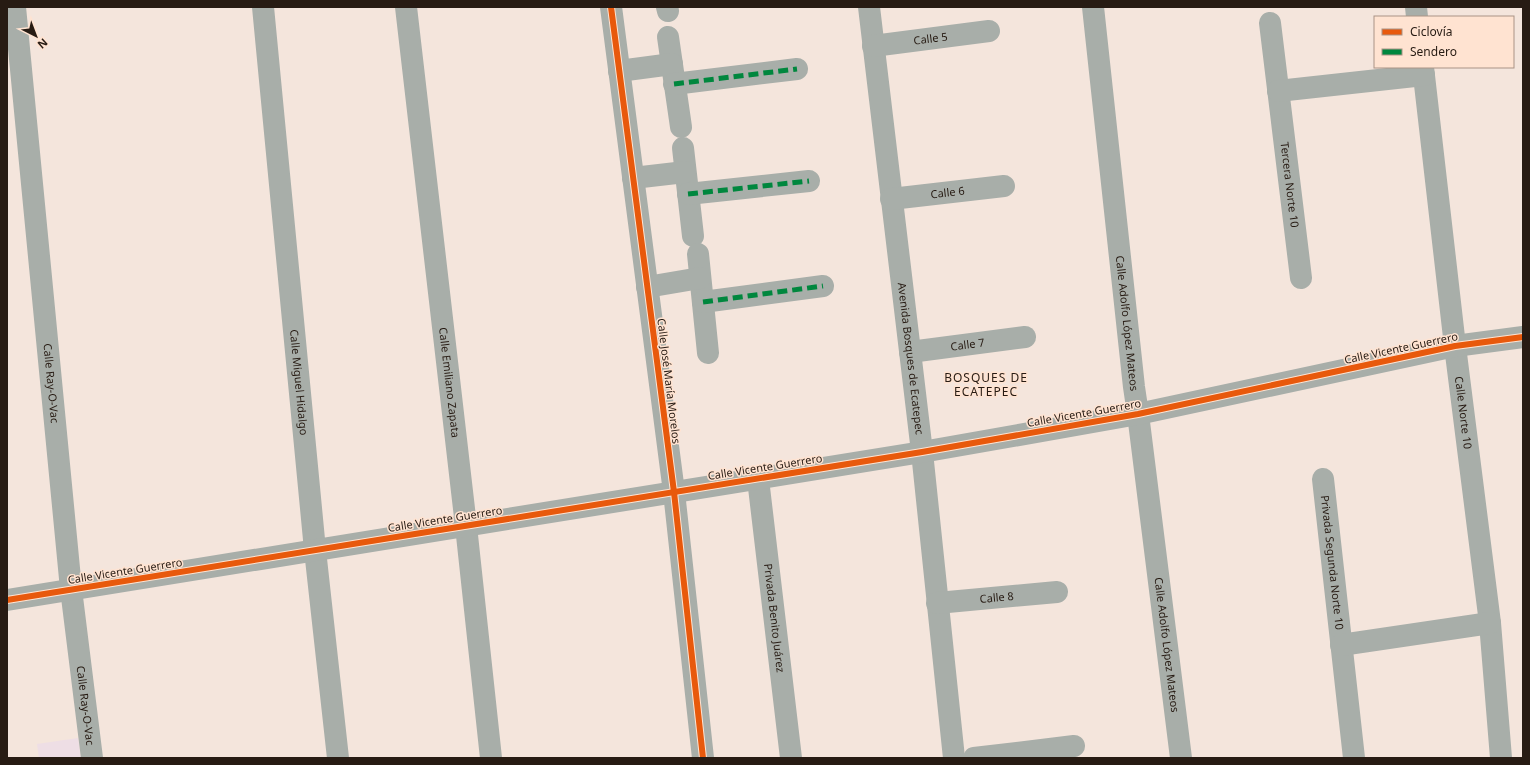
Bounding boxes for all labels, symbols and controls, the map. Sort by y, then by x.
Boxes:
north arrow [16,16,56,56]
legend [1374,16,1514,68]
text: Ciclovía [1410,23,1452,40]
street label: Calle 5 [913,28,948,48]
text: N [35,35,51,52]
text: Sendero [1410,43,1457,60]
street label: Tercera Norte 10 [1278,141,1303,228]
street label: Calle 6 [930,183,965,201]
street label: Calle Adolfo López Mateos [1113,255,1142,392]
street label: Avenida Bosques de Ecatepec [895,281,928,435]
street label: Calle José María Morelos [654,317,685,445]
street label: Calle Emiliano Zapata [436,326,464,438]
street label: Calle Vicente Guerrero [1343,328,1459,367]
street label: Calle Miguel Hidalgo [287,329,312,436]
street label: Calle 7 [950,334,985,354]
street label: Calle Ray-O-Vac [40,343,63,424]
district label: BOSQUES DE ECATEPEC [944,369,1028,400]
street label: Calle Norte 10 [1452,375,1476,450]
street label: Calle Vicente Guerrero [1026,395,1143,430]
street label: Calle Vicente Guerrero [707,450,824,483]
street label: Privada Segunda Norte 10 [1318,494,1348,631]
street label: Calle Vicente Guerrero [387,502,504,535]
street label: Calle Vicente Guerrero [67,554,184,587]
street label: Privada Benito Juárez [761,563,789,673]
street label: Calle Adolfo López Mateos [1151,576,1183,713]
street label: Calle 8 [979,588,1014,606]
street label: Calle Ray-O-Vac [74,665,98,746]

